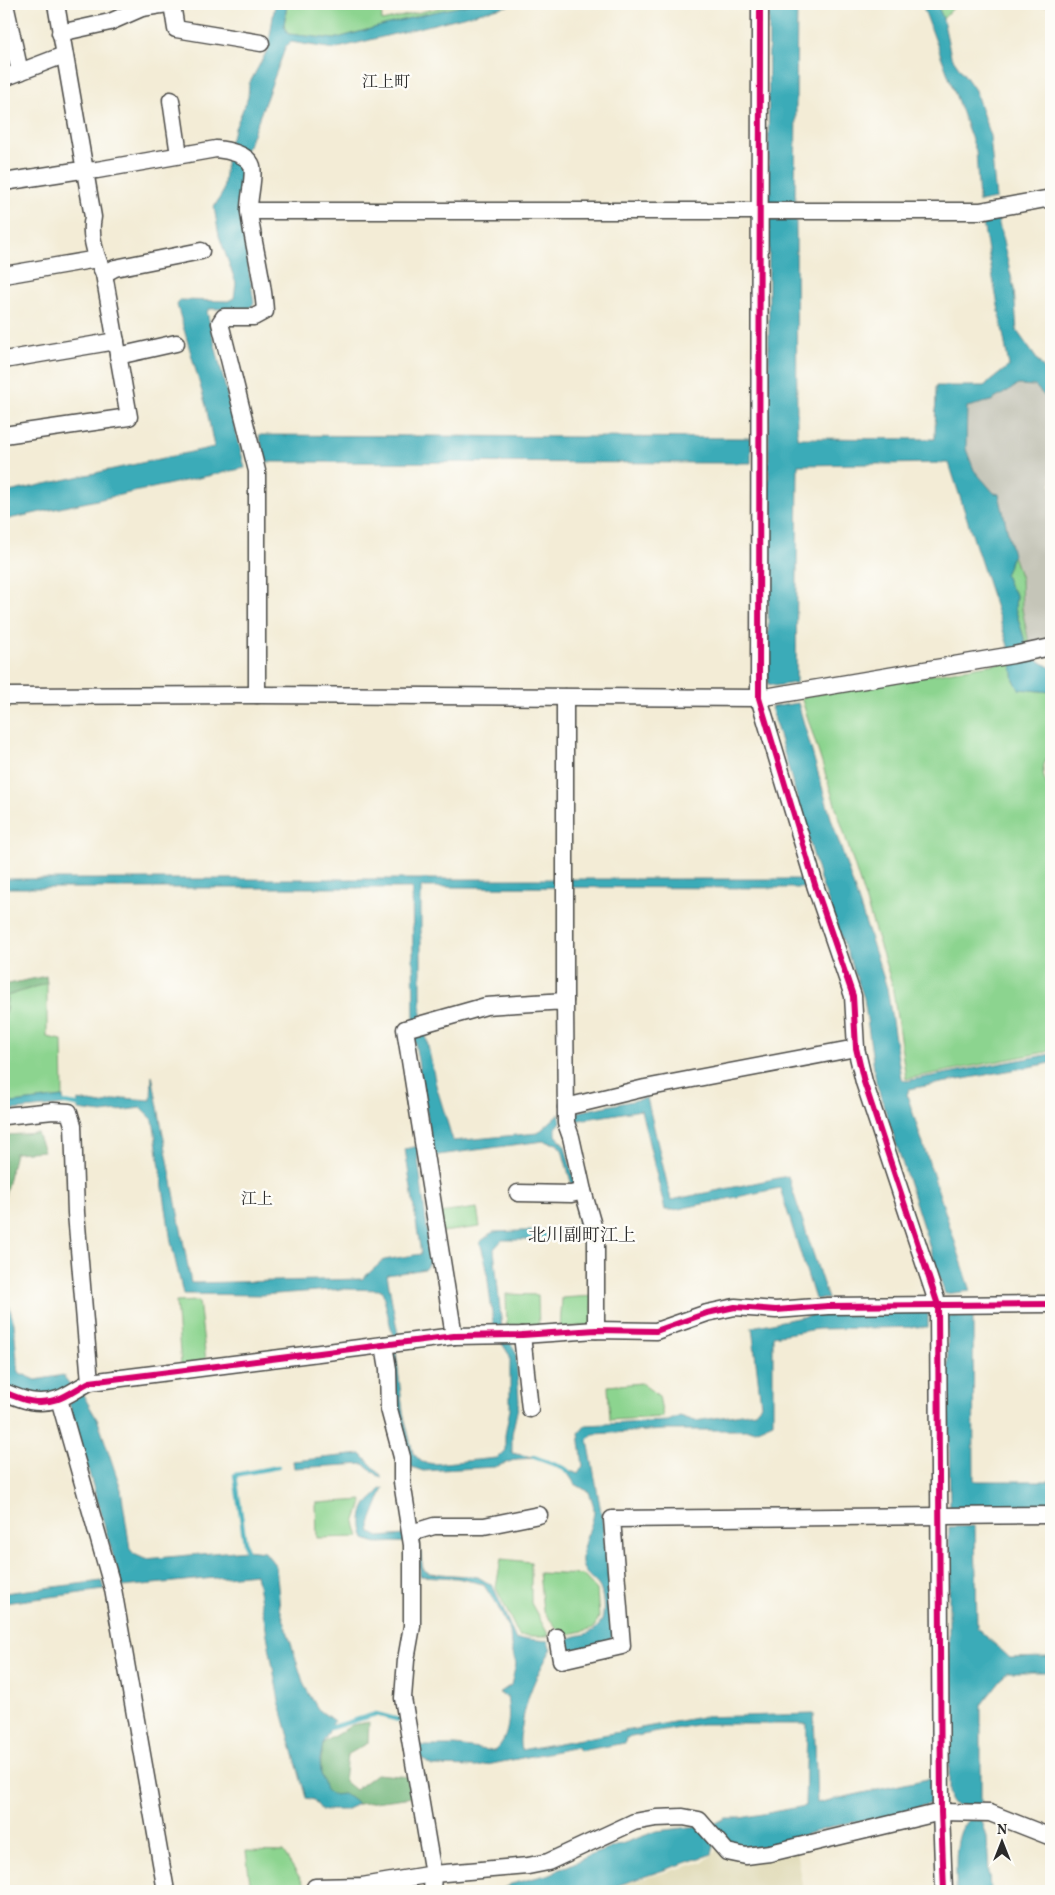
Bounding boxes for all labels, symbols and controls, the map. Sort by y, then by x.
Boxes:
district label: 江上町 [362,72,410,94]
district label: 江上 [241,1189,273,1211]
district label: 北川副町江上 [528,1224,636,1249]
north arrow [978,1818,1028,1868]
text: N [997,1821,1007,1840]

